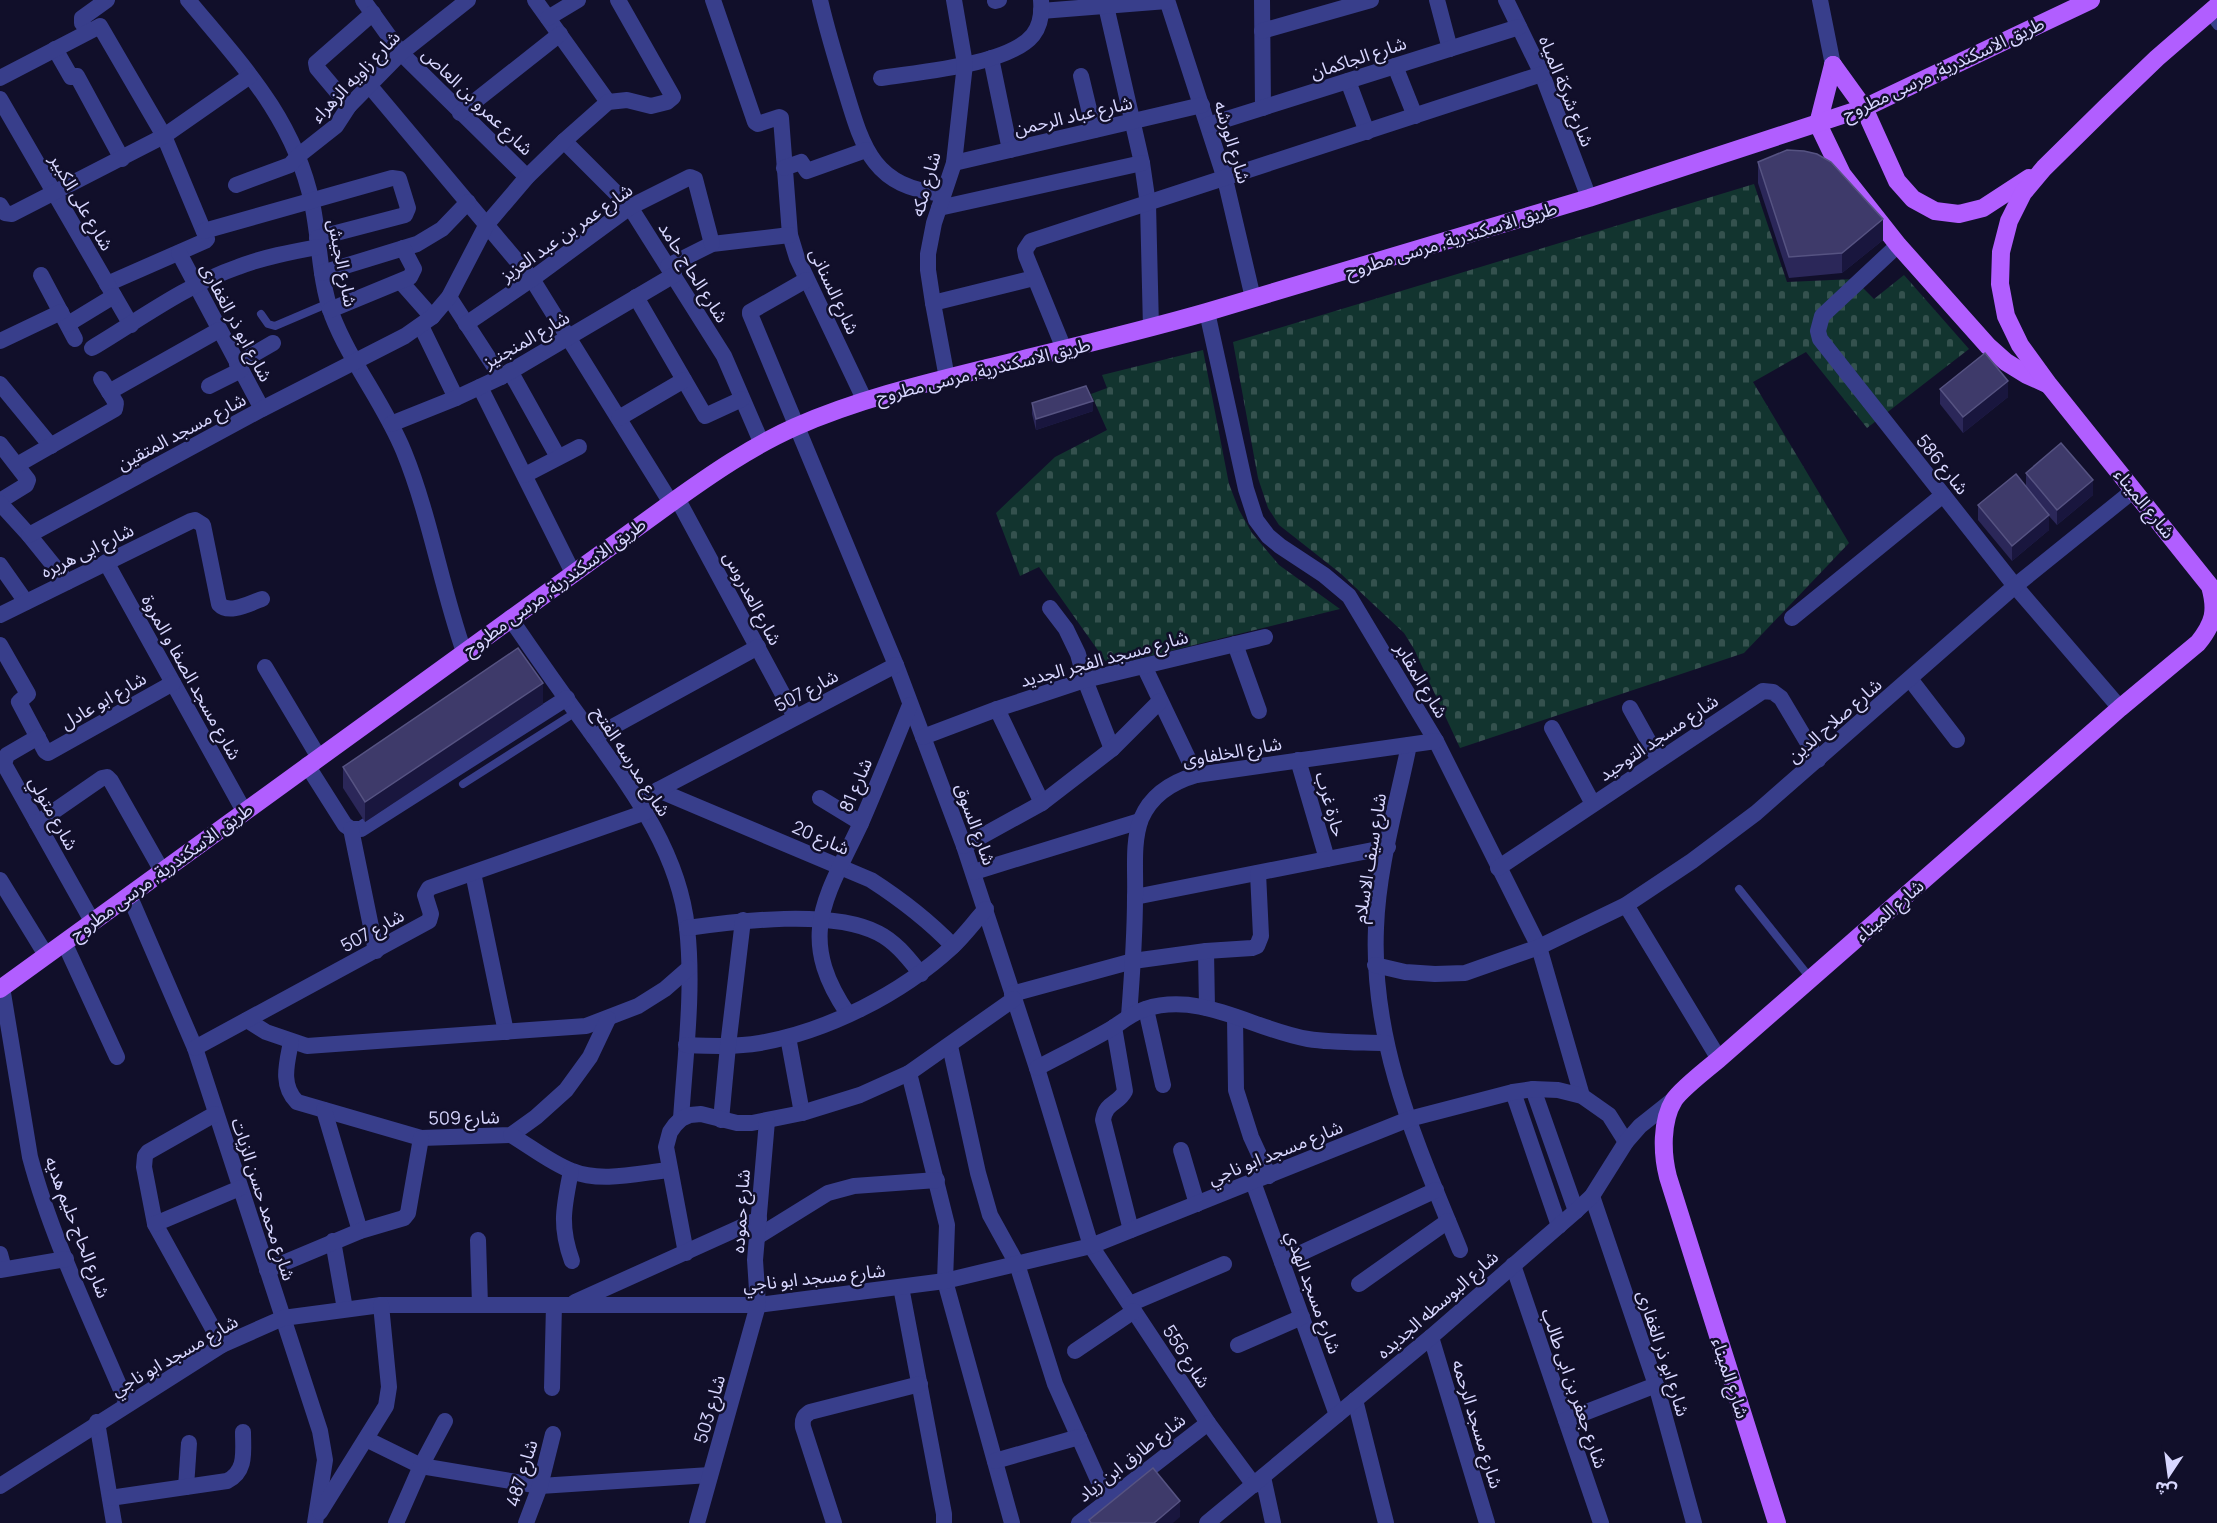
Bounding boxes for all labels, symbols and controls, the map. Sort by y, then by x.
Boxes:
street label: طريق الاسكندرية, مرسى مطروح [1838,11,2049,127]
street label: شارع زاويه الزهراء [305,25,407,129]
street label: شارع الجاكمان [1307,30,1410,87]
street label: شارع شركة المياه [1531,32,1600,151]
street label: شارع عمرو بن العاص [415,42,539,162]
street label: شارع عباد الرحمن [1011,90,1135,143]
street label: شارع الورشه [1206,98,1257,187]
street label: شارع على الكبير [41,148,119,256]
street label: شارع مكه [904,149,949,220]
street label: شارع عمر بن عبد العزيز [494,177,639,290]
street label: طريق الاسكندرية, مرسى مطروح [1342,195,1561,285]
street label: شارع الجيش [320,217,363,309]
street label: شارع الحاج حامد [651,217,734,328]
street label: شارع السنانى [802,244,865,339]
street label: شارع ابو ذر الغفارى [193,258,278,387]
street label: شارع المنجنيز [478,305,575,376]
street label: طريق الاسكندرية, مرسى مطروح [873,332,1093,410]
street label: شارع مسجد المتقين [112,387,251,478]
street label: شارع 586 [1909,429,1975,501]
street label: شارع الميناء [2107,463,2181,545]
street label: طريق الاسكندرية, مرسى مطروح [458,511,651,662]
street label: شارع ابى هريره [37,517,139,586]
street label: شارع العدروس [716,547,788,651]
street label: شارع مسجد الصفا و المروة [134,590,247,765]
street label: شارع مسجد الفجر الجديد [1017,624,1191,695]
street label: شارع المقابر [1387,637,1454,724]
street label: شارع 507 [770,663,844,719]
street label: شارع ابو عادل [56,666,152,737]
street label: شارع صلاح الدين [1782,672,1888,770]
street label: شارع مسجد التوحيد [1594,688,1724,788]
street label: شارع مدرسه الفتح [585,701,677,822]
street label: شارع الخلفاوى [1180,730,1284,774]
street label: شارع 81 [833,754,880,817]
street label: حارة غرب [1310,769,1352,839]
street label: شارع متولي [21,772,84,856]
street label: شارع السوق [947,780,1002,869]
street label: شارع سيف الاسلام [1347,791,1394,925]
street label: طريق الاسكندرية, مرسى مطروح [65,796,258,947]
street label: شارع 20 [788,814,853,863]
street label: شارع الميناء [1850,874,1930,949]
street label: شارع 507 [336,903,409,960]
street label: شارع 509 [428,1104,500,1133]
street label: شارع مسجد ابو ناجي [1204,1114,1347,1193]
street label: شارع محمد حسن الزيات [223,1115,302,1284]
street label: شارع الحاج حليم هديه [37,1153,116,1302]
street label: شارع حموده [725,1168,758,1254]
street label: شارع مسجد الهدي [1278,1227,1347,1358]
street label: شارع البوسطه الجديده [1371,1244,1505,1366]
street label: شارع مسجد ابو ناجي [742,1258,887,1299]
street label: شارع ابو ذر الغفارى [1629,1287,1696,1420]
street label: شارع جعفر بن ابى طالب [1534,1305,1614,1472]
street label: شارع مسجد ابو ناجي [106,1309,244,1404]
street label: شارع 556 [1155,1320,1216,1394]
street label: شارع الميناء [1704,1335,1755,1422]
street label: شارع مسجد الرحمه [1444,1357,1509,1492]
street label: شارع 503 [688,1372,733,1447]
street label: شارع طارق ابن زياد [1072,1407,1192,1509]
street label: شارع 487 [499,1437,545,1510]
north arrow [2139,1445,2199,1505]
text: ش [2152,1476,2179,1503]

